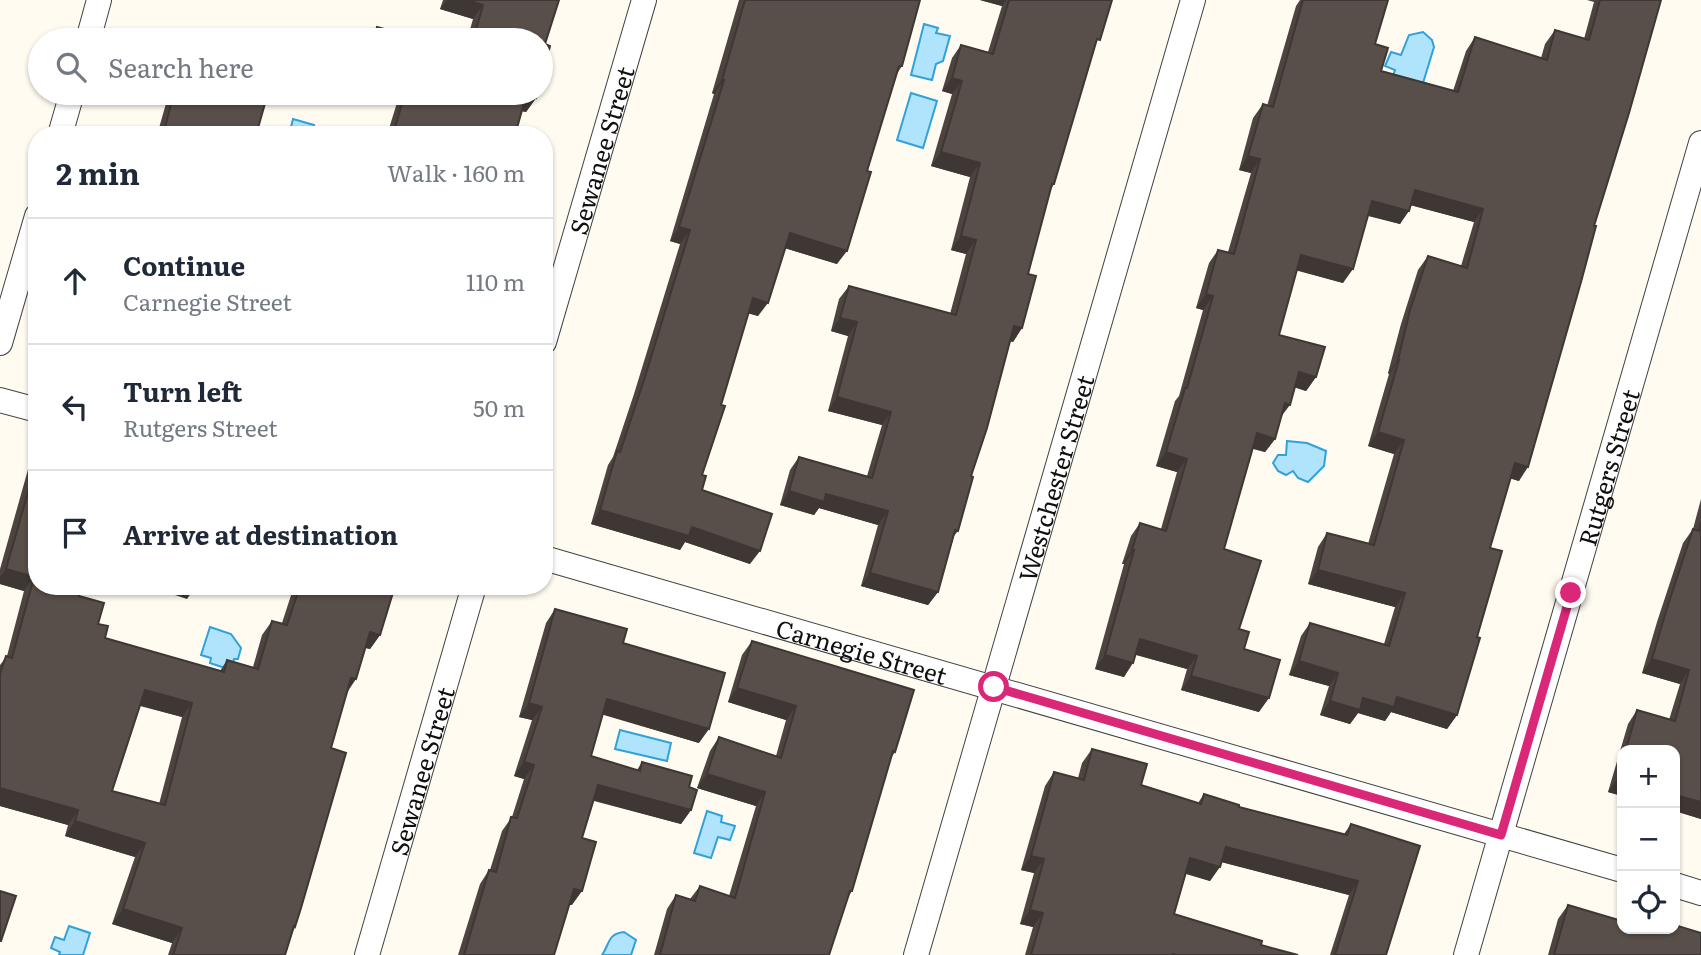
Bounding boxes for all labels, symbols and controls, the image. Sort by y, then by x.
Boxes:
search box [28,28,553,105]
text: Search here [108,47,254,86]
icon: search [52,48,90,86]
street label: Sewanee Street [559,61,641,238]
text: 2 min [56,150,140,194]
text: Walk · 160 m [387,155,525,189]
text: Continue [123,245,245,284]
icon: ahead [56,262,94,300]
text: 110 m [466,264,525,298]
text: Carnegie Street [123,284,292,318]
street label: Westchester Street [1008,370,1101,585]
text: Turn left [123,371,242,410]
street label: Rutgers Street [1568,384,1647,549]
icon: left [56,388,94,426]
text: 50 m [473,390,525,424]
text: Rutgers Street [123,410,278,444]
icon: arrive [56,514,94,552]
text: Arrive at destination [123,514,398,553]
route end [1555,577,1586,608]
street label: Carnegie Street [772,609,952,691]
route start [978,671,1009,702]
street label: Sewanee Street [379,682,462,859]
map controls [1617,745,1680,934]
button: + [1617,745,1680,808]
button: − [1617,808,1680,871]
button: locate [1617,871,1680,934]

